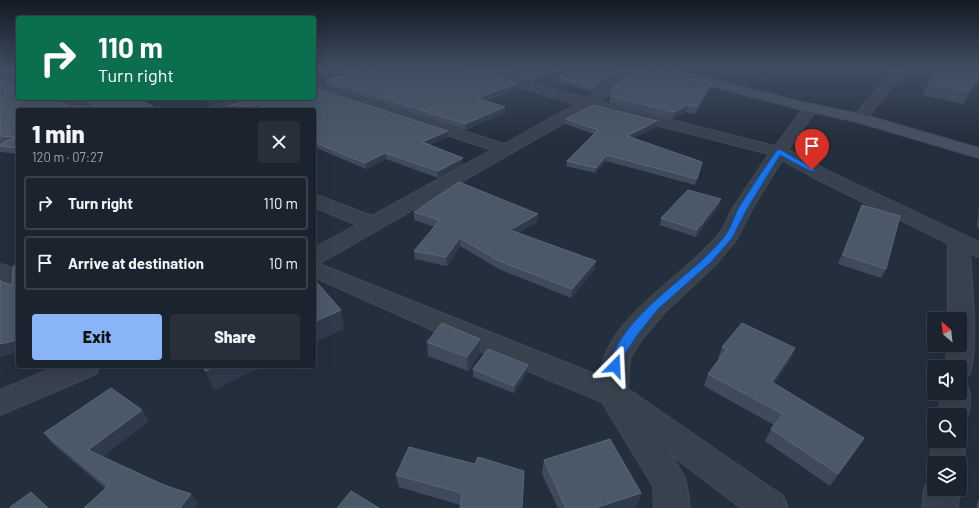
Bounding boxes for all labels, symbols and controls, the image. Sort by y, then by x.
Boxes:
text: 110 m [98,30,163,64]
icon: right [32,32,84,84]
text: Turn right [98,64,174,86]
text: 1 min [32,119,85,148]
button: close [258,121,300,163]
pin [795,129,829,170]
icon: arrive [801,135,823,157]
text: 120 m · 07:27 [32,149,103,165]
icon: right [34,192,56,214]
text: Turn right [68,194,133,212]
text: 110 m [264,194,298,212]
icon: arrive [34,252,56,274]
text: Arrive at destination [68,254,204,272]
text: 10 m [269,254,298,272]
north arrow [927,312,967,352]
map controls [927,312,967,496]
button: Exit [32,314,162,360]
button: Share [170,314,300,360]
position arrow [594,345,636,387]
button: sound [927,360,967,400]
button: search [927,408,967,448]
button: layers [927,456,967,496]

